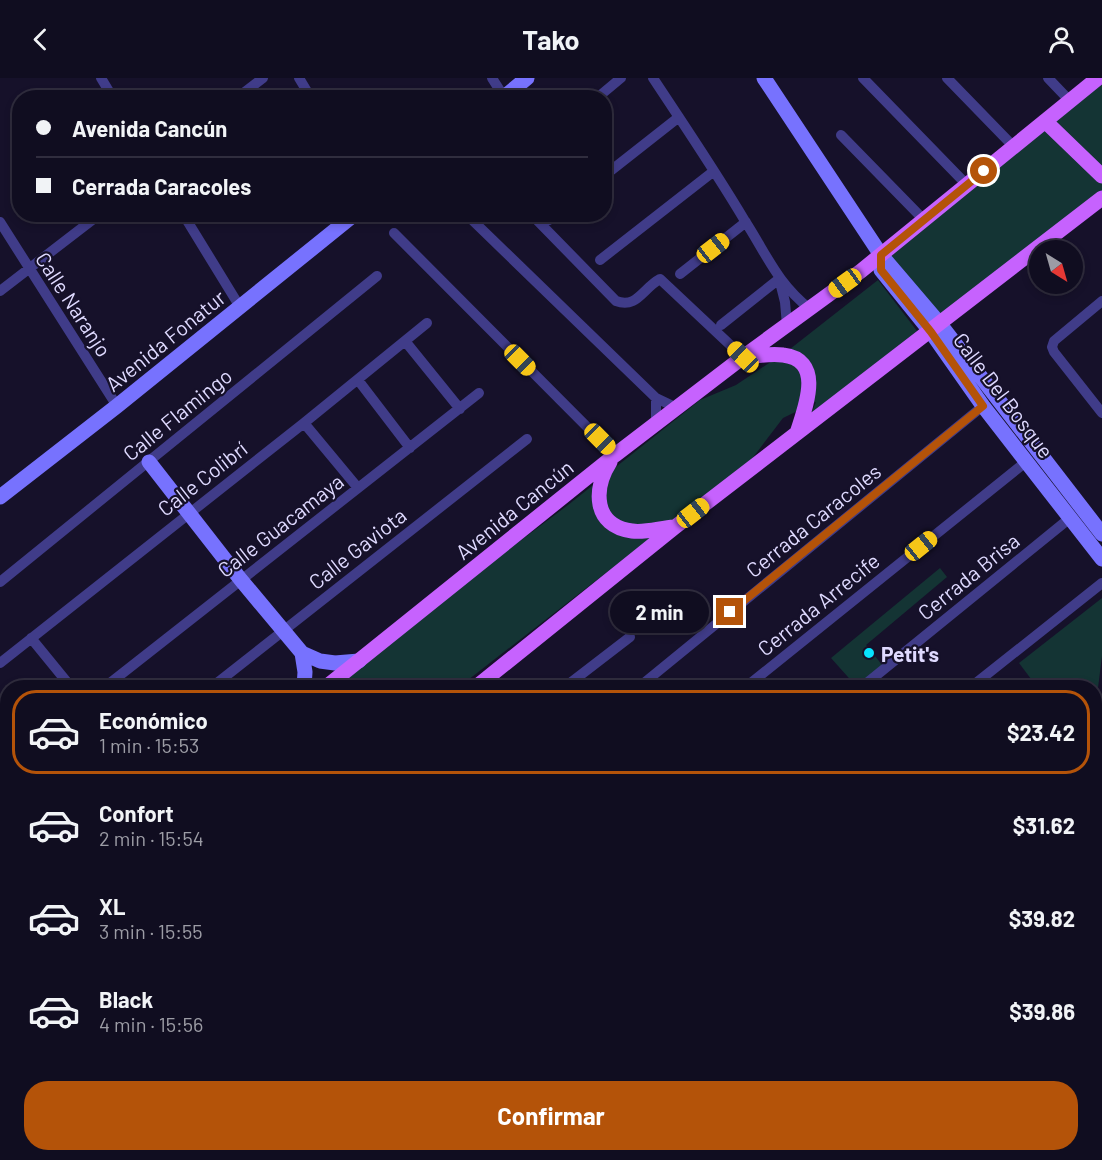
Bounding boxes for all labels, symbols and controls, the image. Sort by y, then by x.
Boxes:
icon: back [24,23,57,56]
text: Tako [522,23,580,55]
icon: person [1045,23,1078,56]
text: Avenida Cancún [72,115,227,141]
route start [970,157,997,184]
text: Cerrada Caracoles [72,173,251,199]
car [693,230,733,266]
north arrow [1029,240,1083,294]
map controls [1029,240,1083,294]
street label: Calle Naranjo [31,247,117,361]
car [825,265,865,301]
street label: Avenida Fonatur [100,284,230,396]
street label: Calle Del Bosque [949,327,1059,463]
car [724,338,762,376]
car [501,341,539,379]
street label: Calle Flamingo [118,363,236,465]
car [581,420,619,458]
street label: Calle Colibrí [152,435,252,521]
street label: Avenida Cancún [450,454,578,564]
street label: Cerrada Caracoles [741,458,885,582]
street label: Calle Guacamaya [212,468,348,582]
car [673,495,713,531]
street label: Calle Gaviota [303,502,411,594]
street label: Cerrada Brisa [912,527,1024,625]
car [901,528,941,564]
street label: Cerrada Arrecife [752,547,884,661]
callout: 2 min [610,591,709,633]
route end [716,598,743,625]
text: 2 min [636,600,683,624]
place label: Petit's [881,641,939,666]
marker: Petit's [862,646,876,660]
icon: car [27,705,81,759]
text: Económico [99,707,208,733]
text: $23.42 [1007,719,1075,745]
text: 1 min · 15:53 [99,733,199,757]
icon: car [27,798,81,852]
text: Confort [99,800,174,826]
text: $31.62 [1013,812,1075,838]
text: 2 min · 15:54 [99,826,204,850]
icon: car [27,891,81,945]
text: XL [99,893,125,919]
text: $39.82 [1009,905,1075,931]
text: 3 min · 15:55 [99,919,203,943]
icon: car [27,984,81,1038]
text: Black [99,986,153,1012]
text: $39.86 [1009,998,1075,1024]
text: 4 min · 15:56 [99,1012,203,1036]
button: Confirmar [24,1081,1078,1150]

